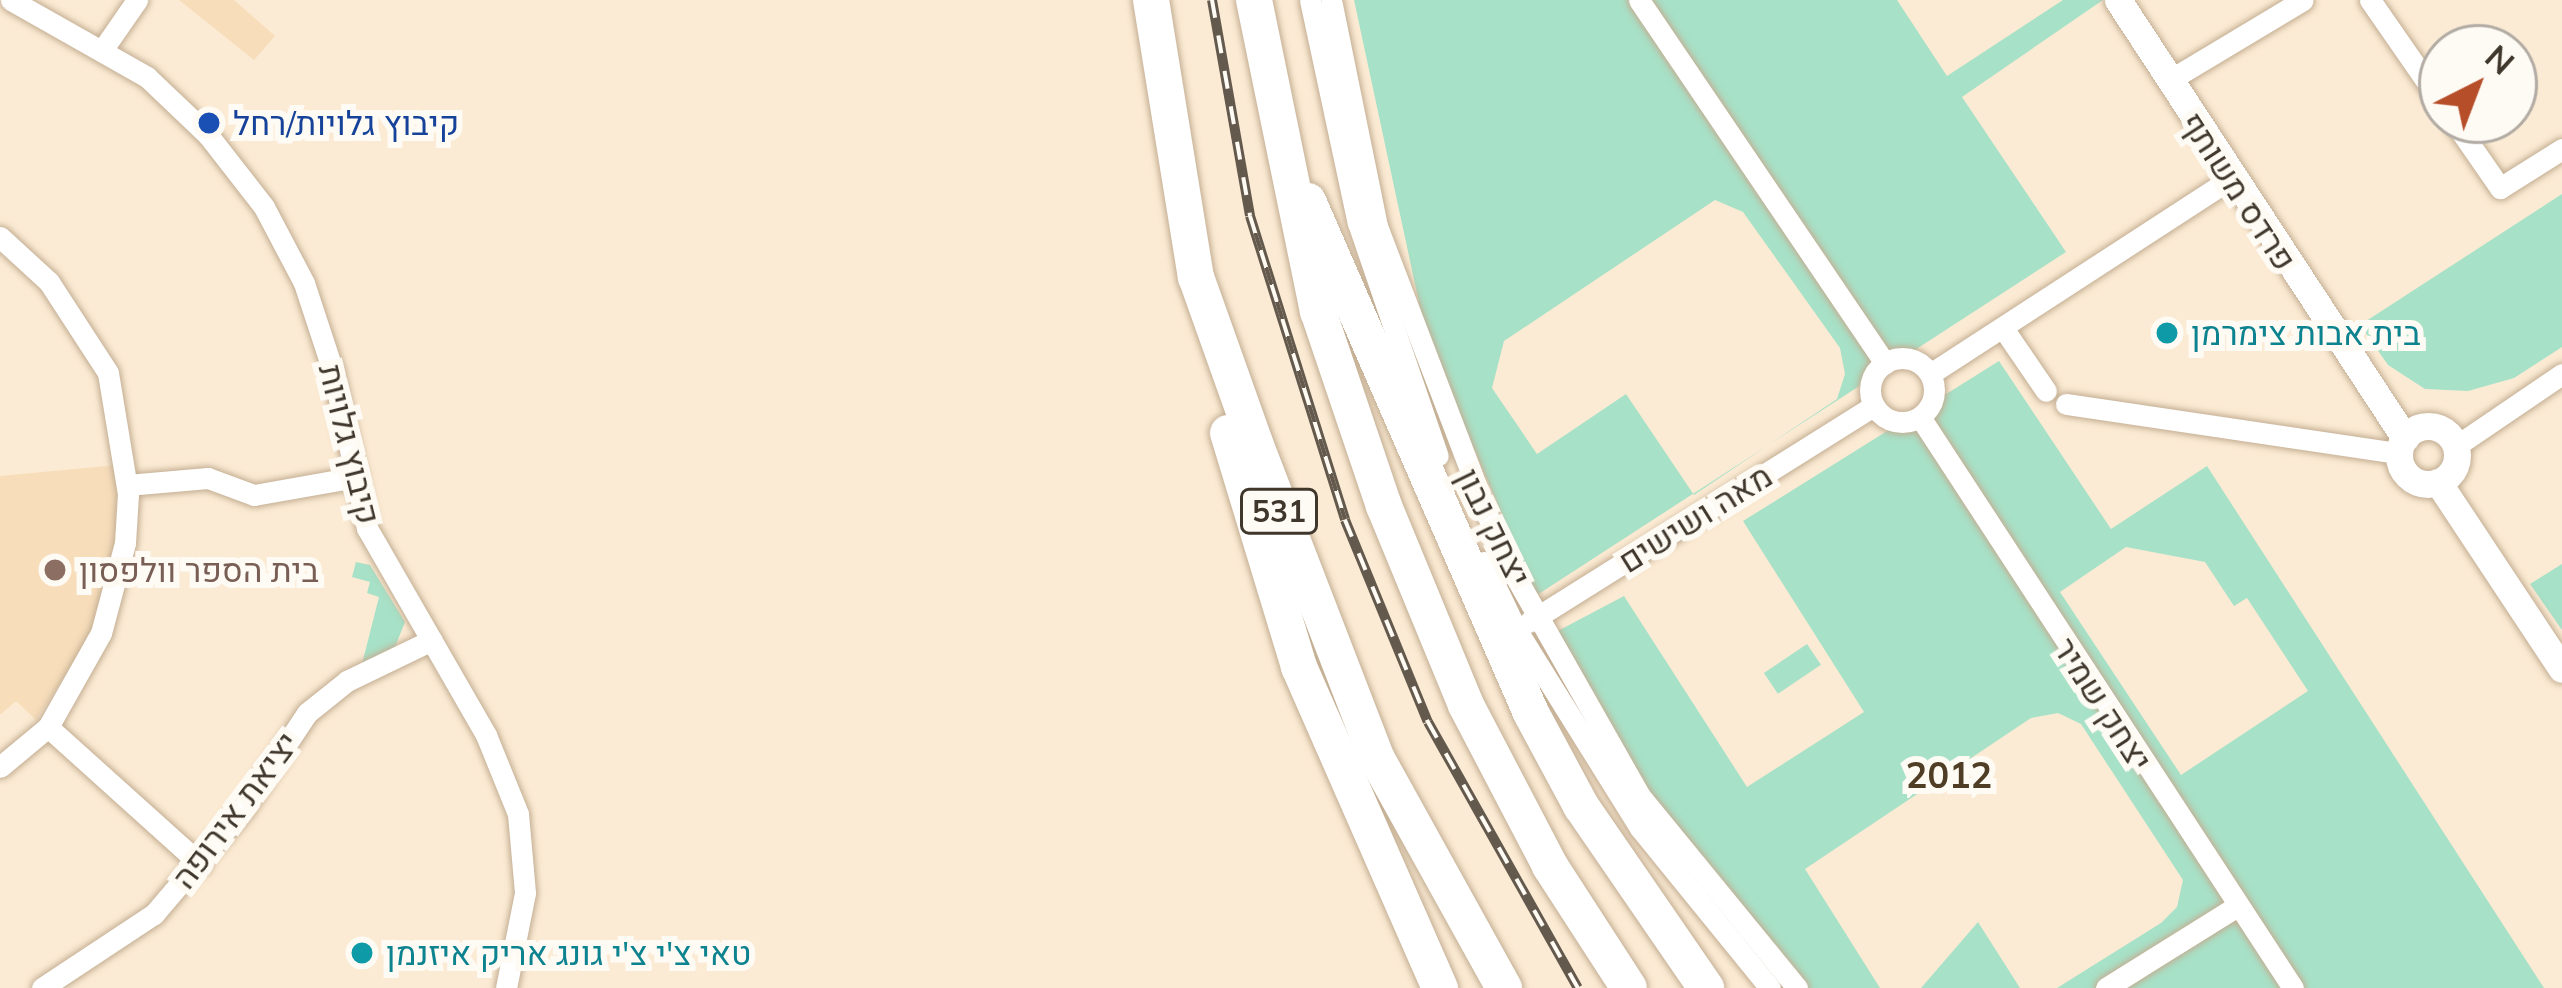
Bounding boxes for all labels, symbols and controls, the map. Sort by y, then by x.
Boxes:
north arrow [2418,24,2538,144]
text: N [2477,36,2523,83]
place label: קיבוץ גלויות/רחל [233,103,459,143]
street label: פרדס משותף [2173,104,2305,278]
marker: קיבוץ גלויות/רחל [196,110,222,136]
place label: בית אבות צימרמן [2191,313,2421,353]
marker: בית אבות צימרמן [2154,320,2180,346]
street label: קיבוץ גלויות [311,360,389,528]
street label: מאה ושישים [1611,455,1779,581]
street label: יצחק נבון [1449,462,1539,592]
road number: 531 [1240,487,1318,535]
place label: בית הספר וולפסון [79,550,319,590]
marker: בית הספר וולפסון [42,557,68,583]
street label: יצחק שמיר [2045,630,2161,778]
street label: יציאת אירופה [163,724,307,896]
district label: 2012 [1906,753,1992,797]
place label: טאי צ'י צ'י גונג אריק איזנמן [386,933,751,973]
marker: טאי צ'י צ'י גונג אריק איזנמן [349,940,375,966]

